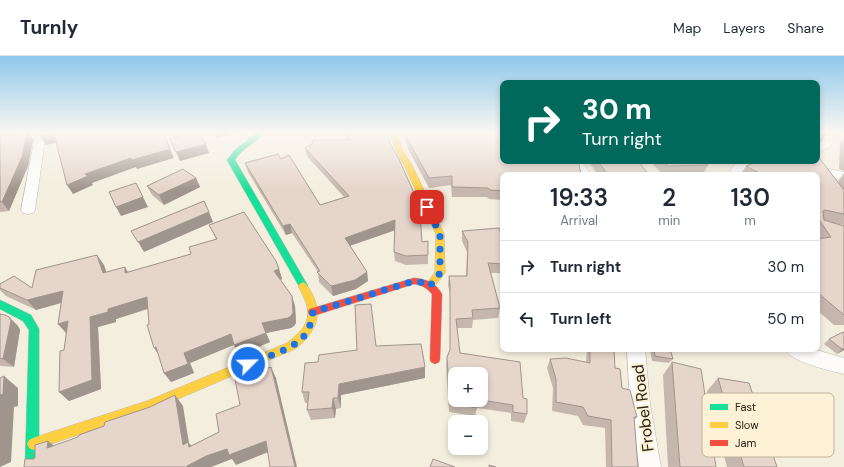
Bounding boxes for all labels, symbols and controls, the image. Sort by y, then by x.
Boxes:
text: Turnly [20,15,78,40]
text: Map [673,19,701,37]
text: Layers [723,19,765,37]
text: Share [787,19,824,37]
text: 30 m [582,91,652,128]
icon: right [516,96,568,148]
text: Turn right [582,127,662,151]
text: 19:33 [550,182,608,213]
text: 2 [662,182,676,213]
text: 130 [730,182,770,213]
pin [410,190,444,224]
icon: arrive [416,196,438,218]
text: Arrival [560,212,598,229]
text: min [658,212,680,229]
text: m [744,212,756,229]
icon: right [516,256,538,278]
text: Turn right [550,257,621,277]
text: 30 m [768,257,804,277]
icon: left [516,308,538,330]
text: Turn left [550,309,611,329]
text: 50 m [767,309,804,329]
position arrow [227,343,269,385]
street label: Frobel Road [627,363,659,453]
map controls [448,367,488,455]
button: + [448,367,488,407]
legend [702,393,834,457]
text: Fast [735,400,756,414]
button: − [448,415,488,455]
text: Slow [735,418,759,432]
text: Jam [735,436,756,450]

